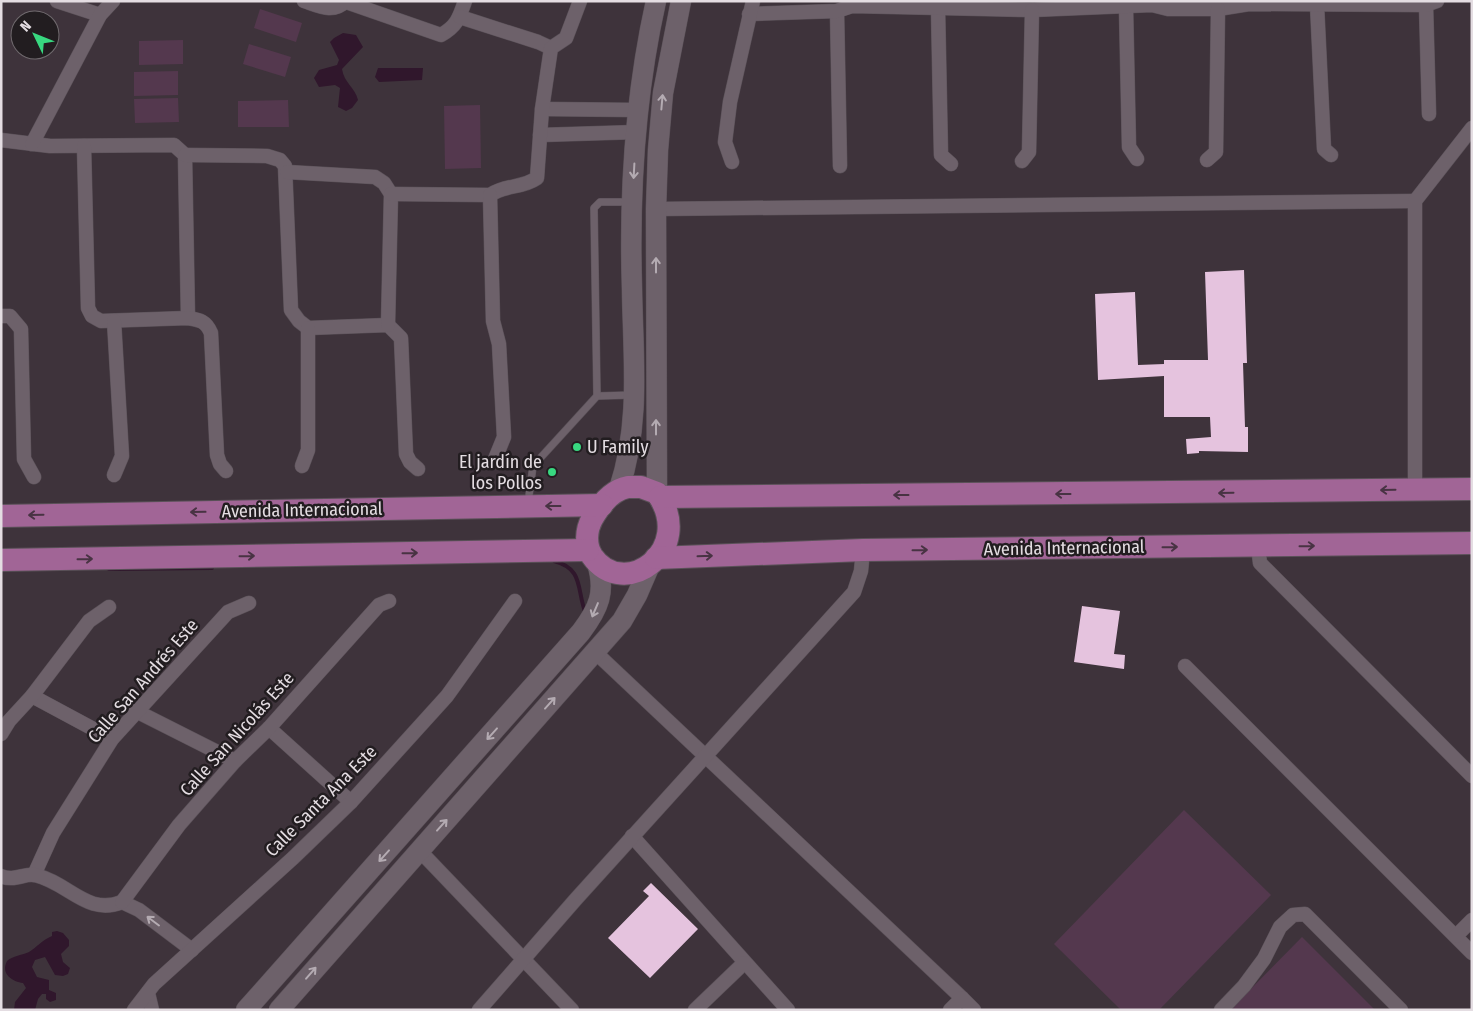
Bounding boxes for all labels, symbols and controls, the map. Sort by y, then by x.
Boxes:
north arrow [10,10,60,60]
text: N [17,18,35,35]
one-way arrow [657,94,667,110]
one-way arrow [630,163,639,179]
one-way arrow [651,257,661,273]
one-way arrow [651,419,661,436]
place label: U Family [587,436,648,458]
marker: U Family [571,441,583,453]
place label: El jardín de los Pollos [459,451,542,494]
marker: El jardín de los Pollos [546,466,558,478]
one-way arrow [1380,486,1396,495]
one-way arrow [1218,488,1234,498]
one-way arrow [1055,489,1072,499]
one-way arrow [893,490,909,500]
street label: Avenida Internacional [221,498,383,522]
one-way arrow [545,501,562,511]
one-way arrow [191,507,207,517]
one-way arrow [28,511,44,520]
street label: Avenida Internacional [983,536,1145,560]
one-way arrow [1298,541,1314,551]
one-way arrow [1161,542,1177,552]
one-way arrow [911,545,927,555]
one-way arrow [402,548,418,558]
one-way arrow [239,551,255,561]
one-way arrow [696,551,713,561]
one-way arrow [77,554,93,563]
one-way arrow [590,602,600,617]
street label: Calle San Andrés Este [83,614,203,748]
street label: Calle San Nicolás Este [175,667,299,801]
one-way arrow [544,697,556,710]
one-way arrow [486,728,498,741]
street label: Calle Santa Ana Este [261,741,381,861]
one-way arrow [436,818,447,831]
one-way arrow [378,849,390,862]
one-way arrow [147,915,160,926]
one-way arrow [306,967,317,980]

